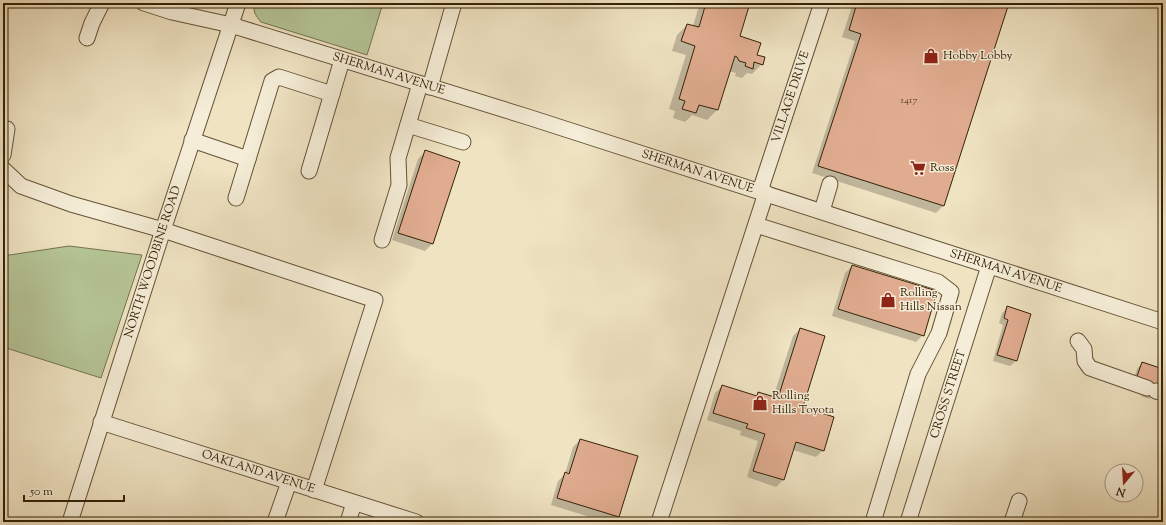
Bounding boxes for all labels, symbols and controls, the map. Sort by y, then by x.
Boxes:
shop icon: Hobby Lobby [922,47,940,65]
place label: Hobby Lobby [943,47,1012,65]
street label: SHERMAN AVENUE [330,48,448,100]
street label: VILLAGE DRIVE [767,48,815,145]
house number: 1417 [901,93,917,108]
street label: SHERMAN AVENUE [639,145,757,199]
supermarket icon: Ross [909,159,927,177]
place label: Ross [930,159,955,177]
street label: NORTH WOODBINE ROAD [120,183,186,340]
street label: SHERMAN AVENUE [947,245,1065,298]
place label: Rolling Hills Nissan [900,284,962,316]
shop icon: Rolling Hills Nissan [879,291,897,309]
street label: CROSS STREET [926,347,971,441]
place label: Rolling Hills Toyota [772,387,835,419]
shop icon: Rolling Hills Toyota [751,394,769,412]
street label: OAKLAND AVENUE [199,445,318,499]
north arrow [1104,463,1144,503]
scale bar [24,477,124,503]
text: 50 m [29,483,53,501]
text: N [1114,483,1129,501]

